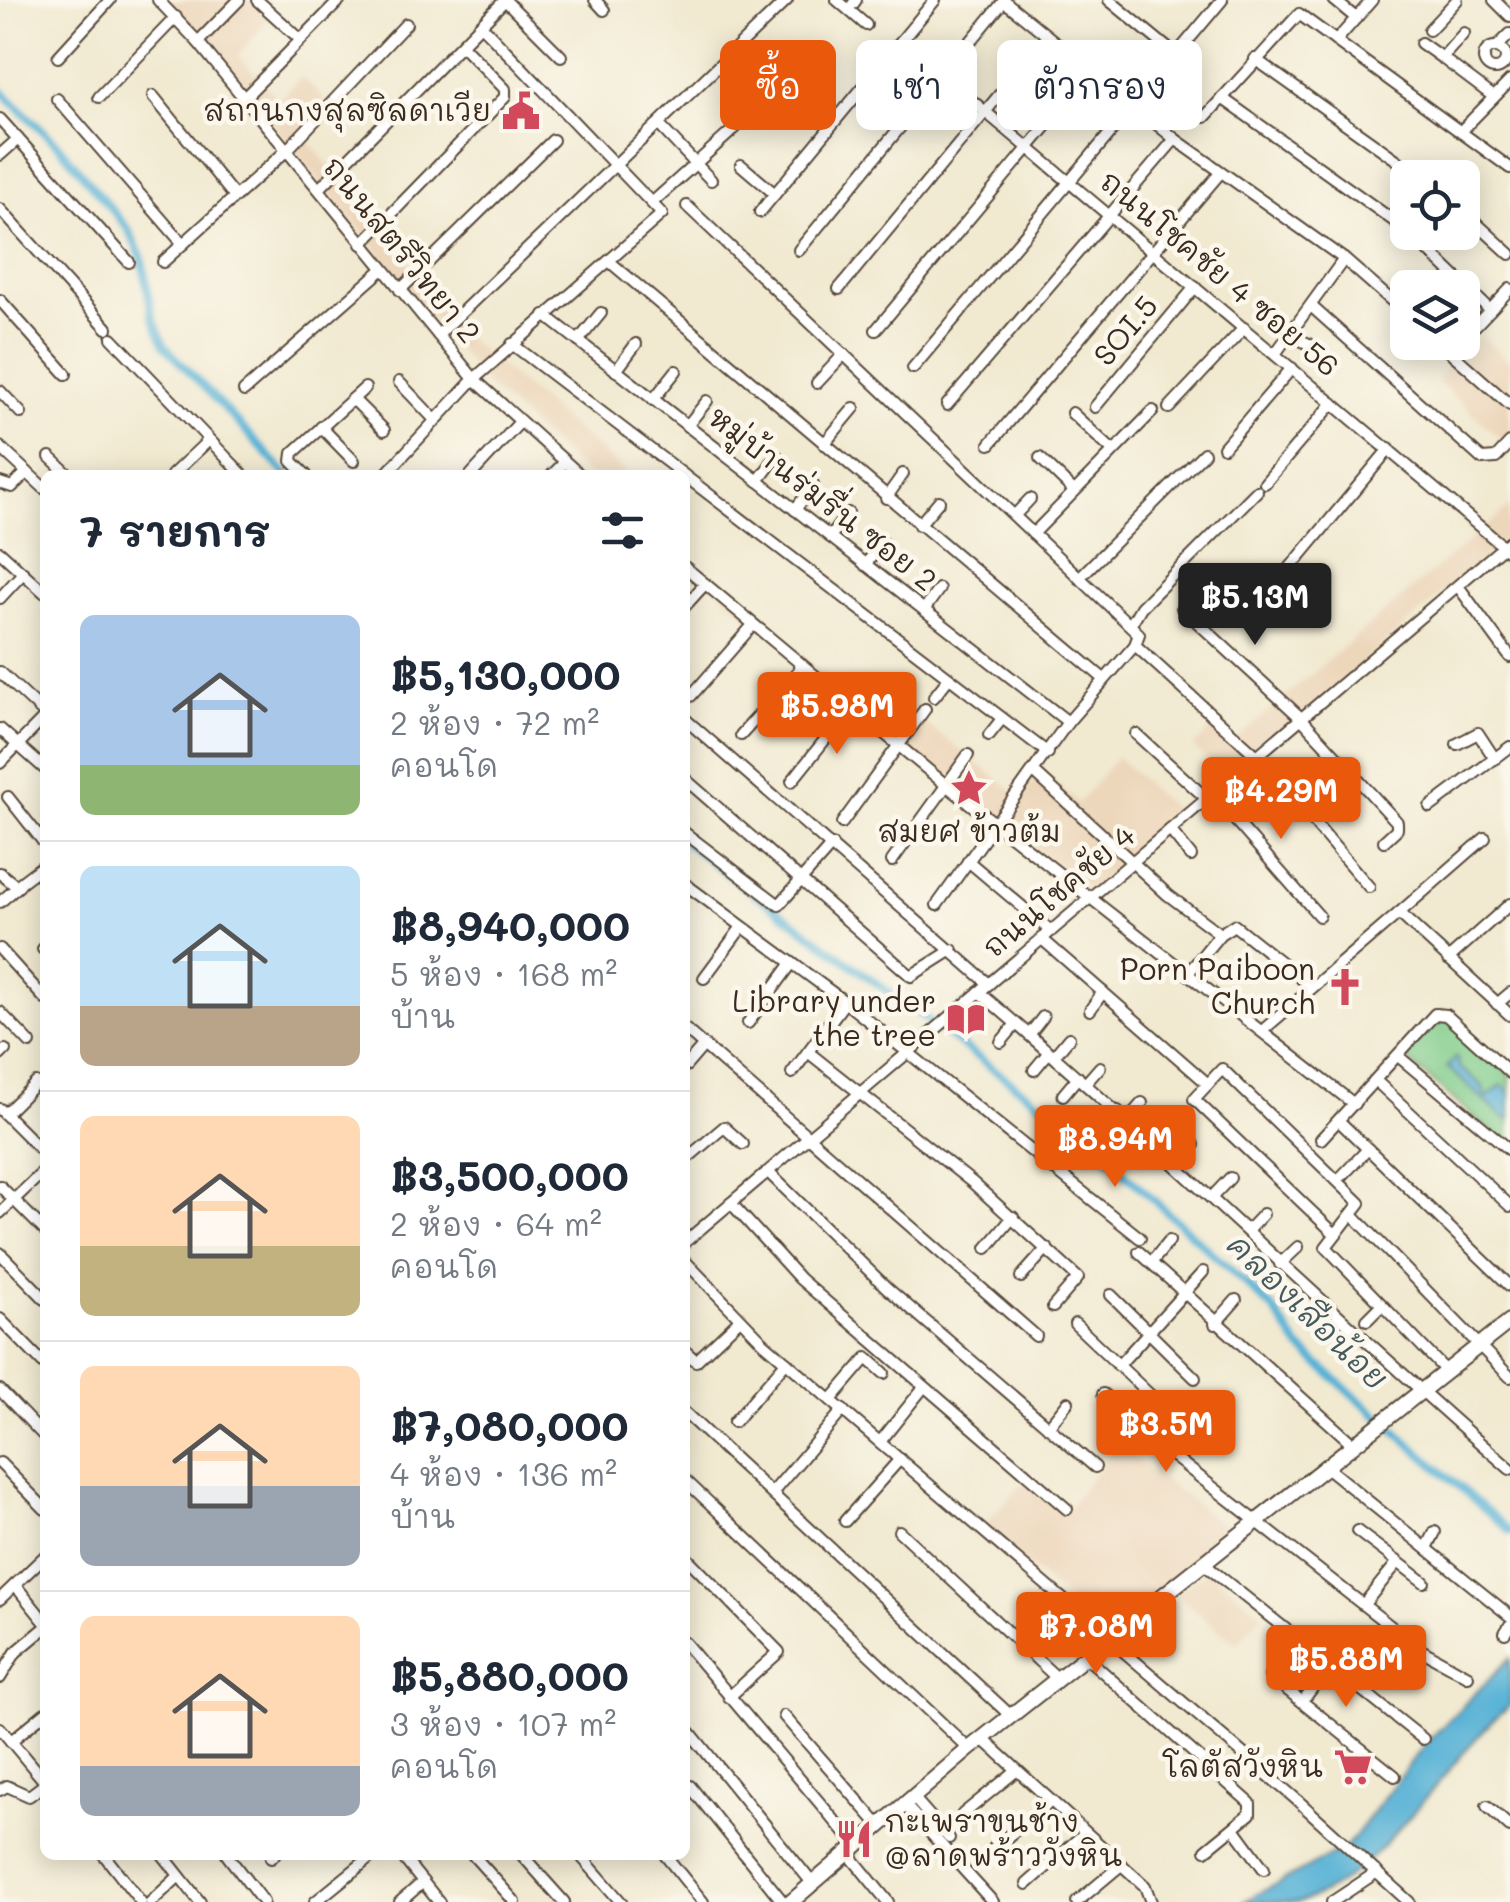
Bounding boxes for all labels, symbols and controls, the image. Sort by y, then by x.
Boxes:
chip: ซื้อ [720,40,836,130]
chip: เช่า [856,40,977,130]
chip: ตัวกรอง [997,40,1202,130]
place label: สถานกงสุลซิลดาเวีย [203,89,491,133]
public building icon: สถานกงสุลซิลดาเวีย [500,90,542,132]
street label: ถนนสตรีวิทยา 2 [315,147,490,350]
street label: ถนนโชคชัย 4 ซอย 56 [1092,160,1348,385]
map controls [1390,160,1480,360]
button: locate [1390,160,1480,250]
button: layers [1390,270,1480,360]
street label: SOI.5 [1083,286,1166,373]
street label: หมู่บ้านร่มรื่น ซอย 2 [698,389,951,603]
text: 7 รายการ [80,503,270,558]
icon: filters [595,503,650,558]
pin: ฿5.13M [1174,563,1336,648]
text: ฿5.13M [1200,574,1310,616]
text: ฿5,130,000 [390,646,620,701]
icon: home [160,655,280,775]
pin: ฿5.98M [756,672,918,757]
text: ฿5.98M [779,683,895,725]
text: 2 ห้อง · 72 m² [390,701,599,743]
text: คอนโด [390,743,498,785]
pin: ฿4.29M [1200,757,1362,842]
place icon: สมยศ ข้าวต้ม [948,767,990,809]
text: ฿4.29M [1224,768,1338,810]
place label: สมยศ ข้าวต้ม [877,810,1061,850]
street label: ถนนโชคชัย 4 [973,815,1143,966]
text: ฿8,940,000 [390,897,630,952]
icon: home [160,906,280,1026]
place label: Porn Paiboon Church [1120,948,1315,1022]
text: 5 ห้อง · 168 m² [390,952,617,994]
church icon: Porn Paiboon Church [1324,966,1366,1008]
place label: Library under the tree [732,980,936,1054]
text: บ้าน [390,994,455,1036]
library icon: Library under the tree [945,998,987,1040]
pin: ฿8.94M [1034,1105,1196,1190]
text: ฿8.94M [1057,1116,1173,1158]
text: ฿3,500,000 [390,1147,629,1202]
icon: home [160,1156,280,1276]
text: 2 ห้อง · 64 m² [390,1202,602,1244]
water label: คลองเสือน้อย [1219,1223,1398,1398]
text: คอนโด [390,1244,498,1286]
pin: ฿3.5M [1096,1390,1236,1475]
text: ฿7,080,000 [390,1397,629,1452]
text: ฿3.5M [1118,1401,1214,1443]
icon: home [160,1406,280,1526]
text: 4 ห้อง · 136 m² [390,1452,617,1494]
text: บ้าน [390,1494,455,1536]
pin: ฿7.08M [1015,1592,1177,1677]
text: ฿7.08M [1038,1603,1154,1645]
pin: ฿5.88M [1265,1625,1427,1710]
text: ฿5.88M [1288,1636,1404,1678]
text: ฿5,880,000 [390,1647,629,1702]
icon: home [160,1656,280,1776]
text: 3 ห้อง · 107 m² [390,1702,616,1744]
text: คอนโด [390,1744,498,1786]
place label: โลตัสวังหิน [1162,1745,1323,1785]
supermarket icon: โลตัสวังหิน [1332,1746,1374,1788]
place label: กะเพราขุนช้าง @ลาดพร้าววังหิน [884,1800,1122,1874]
restaurant icon: กะเพราขุนช้าง @ลาดพร้าววังหิน [833,1818,875,1860]

